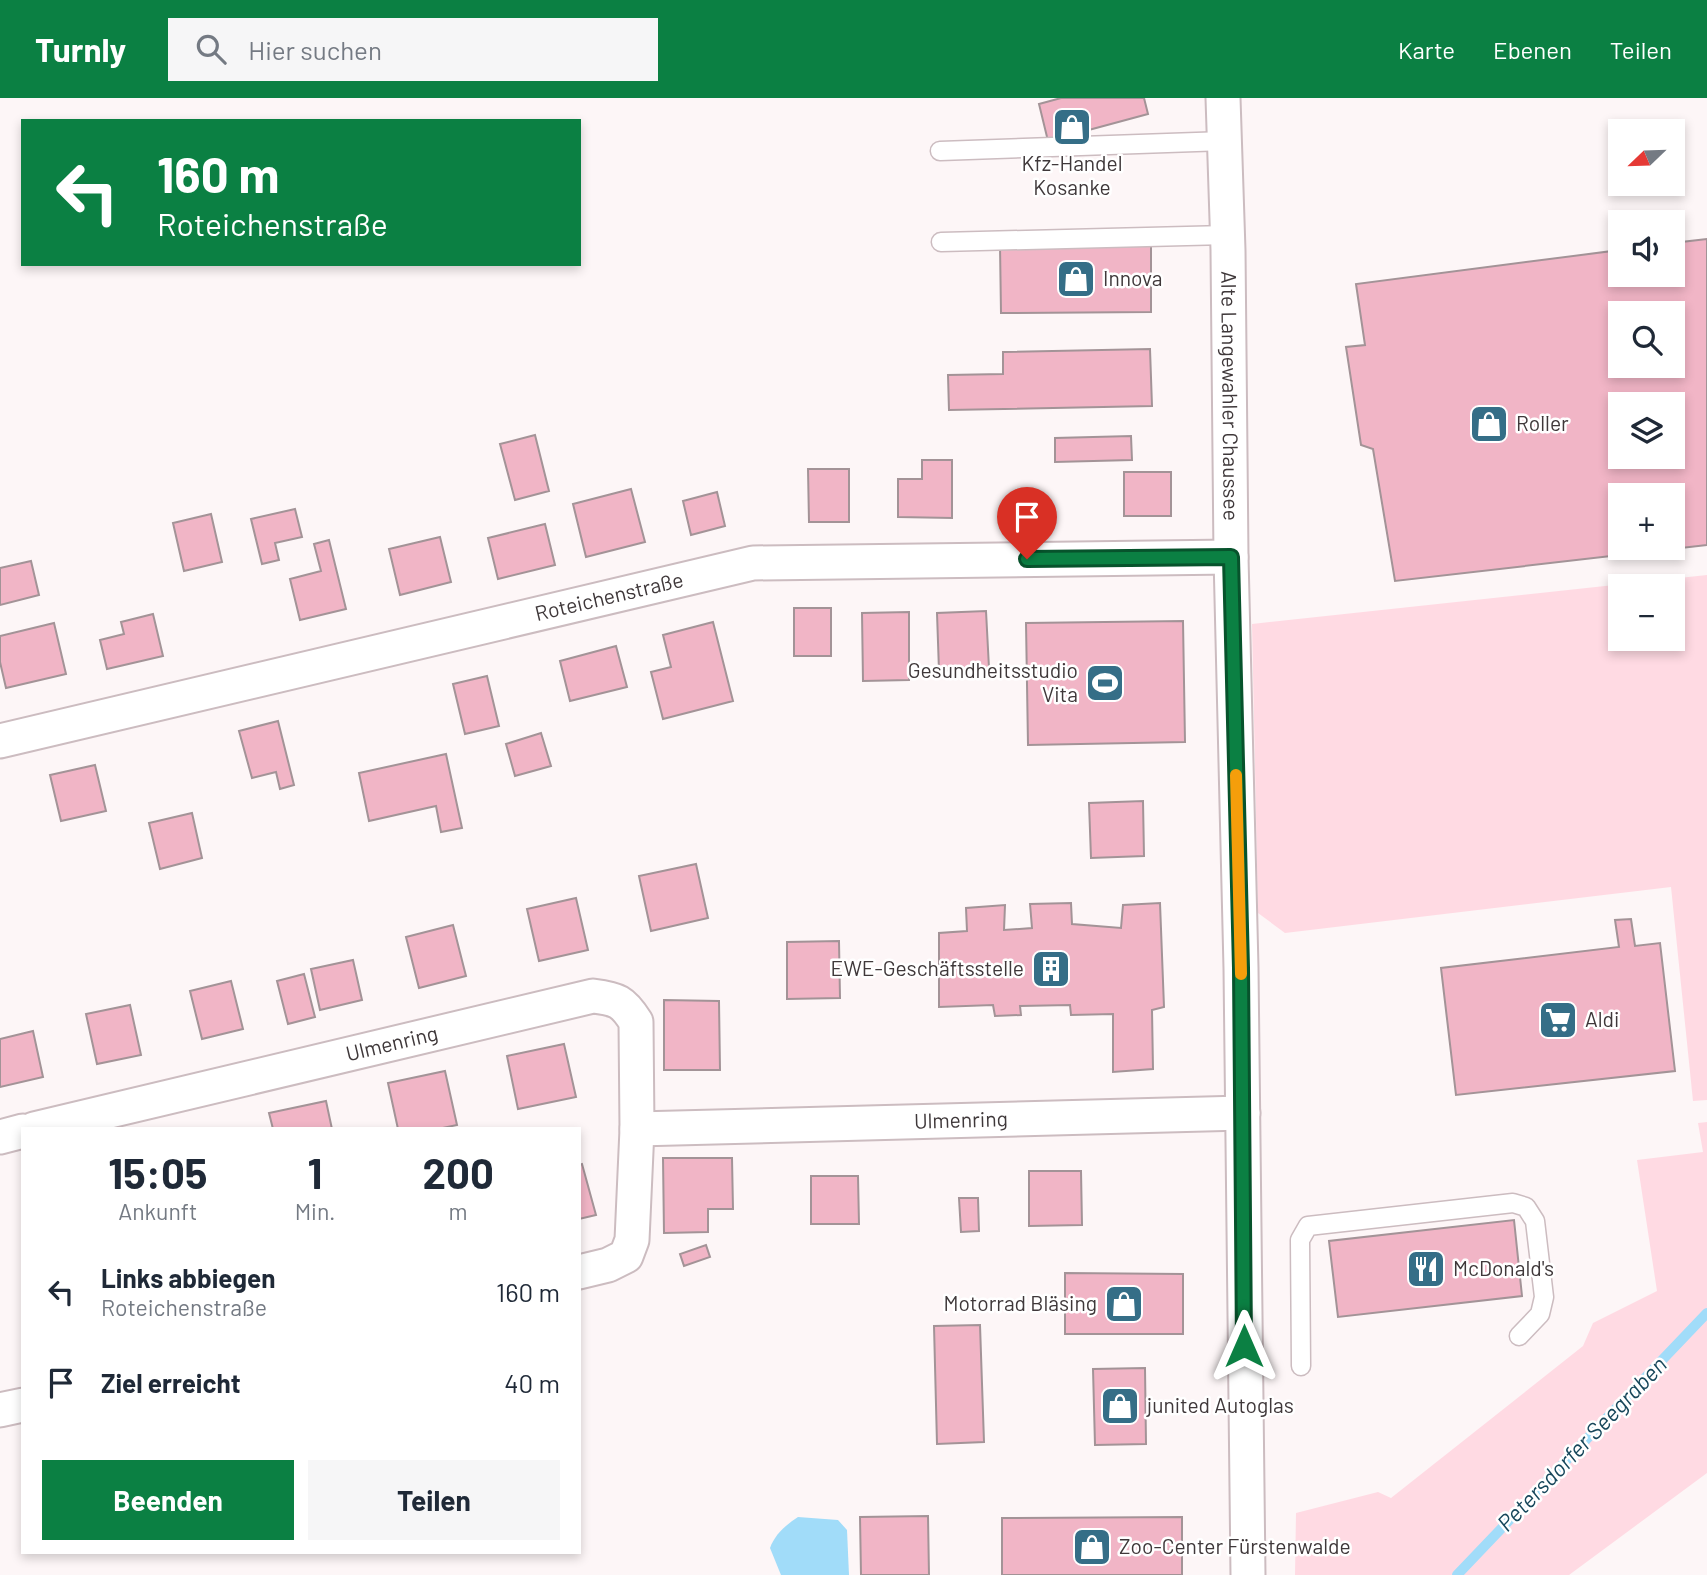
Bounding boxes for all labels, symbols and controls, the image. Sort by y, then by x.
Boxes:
search box [168,18,658,81]
text: Turnly [35,29,126,69]
icon: search [192,30,230,68]
text: Hier suchen [248,34,382,65]
text: Karte [1398,35,1455,64]
text: Ebenen [1493,35,1572,64]
text: Teilen [1610,35,1672,64]
shop icon: Kfz-Handel Kosanke [1051,106,1093,148]
north arrow [1608,119,1685,196]
map controls [1608,119,1685,651]
text: 160 m [157,144,279,203]
icon: left [42,147,133,238]
place label: Kfz-Handel Kosanke [1021,150,1123,199]
text: Roteichenstraße [157,204,388,242]
button: sound [1608,210,1685,287]
shop icon: Innova [1055,258,1097,300]
place label: Innova [1103,265,1162,290]
street label: Alte Langewahler Chaussee [1217,271,1245,521]
button: search [1608,301,1685,378]
button: layers [1608,392,1685,469]
shop icon: Roller [1468,403,1510,445]
place label: Roller [1516,410,1569,435]
button: + [1608,483,1685,560]
pin [997,487,1057,559]
icon: arrive [1008,498,1046,536]
street label: Roteichenstraße [532,566,686,625]
button: − [1608,574,1685,651]
place label: Gesundheitsstudio Vita [908,657,1078,706]
sports icon: Gesundheitsstudio Vita [1084,662,1126,704]
building icon: EWE-Geschäftsstelle [1030,948,1072,990]
place label: EWE-Geschäftsstelle [831,955,1024,980]
supermarket icon: Aldi [1537,999,1579,1041]
place label: Aldi [1585,1006,1619,1031]
street label: Ulmenring [343,1019,440,1065]
street label: Ulmenring [914,1105,1008,1133]
text: 15:05 [108,1147,208,1197]
text: 1 [308,1147,322,1197]
text: 200 [422,1147,494,1197]
text: Ankunft [118,1197,197,1225]
text: Min. [295,1197,335,1225]
text: m [449,1197,468,1225]
restaurant icon: McDonald's [1405,1248,1447,1290]
place label: McDonald's [1453,1255,1554,1280]
text: Links abbiegen [101,1262,275,1293]
icon: left [42,1273,80,1311]
text: 160 m [496,1276,560,1307]
shop icon: Motorrad Bläsing [1103,1283,1145,1325]
place label: Motorrad Bläsing [944,1290,1097,1315]
text: Roteichenstraße [101,1293,267,1321]
position arrow [1207,1309,1281,1383]
water label: Petersdorfer Seegraben [1491,1350,1672,1536]
icon: arrive [42,1364,80,1402]
text: Ziel erreicht [101,1367,241,1398]
text: 40 m [504,1367,560,1398]
shop icon: junited Autoglas [1099,1385,1141,1427]
place label: junited Autoglas [1146,1392,1294,1417]
button: Beenden [42,1460,294,1540]
button: Teilen [308,1460,560,1540]
shop icon: Zoo-Center Fürstenwalde [1071,1526,1113,1568]
place label: Zoo-Center Fürstenwalde [1119,1533,1351,1558]

